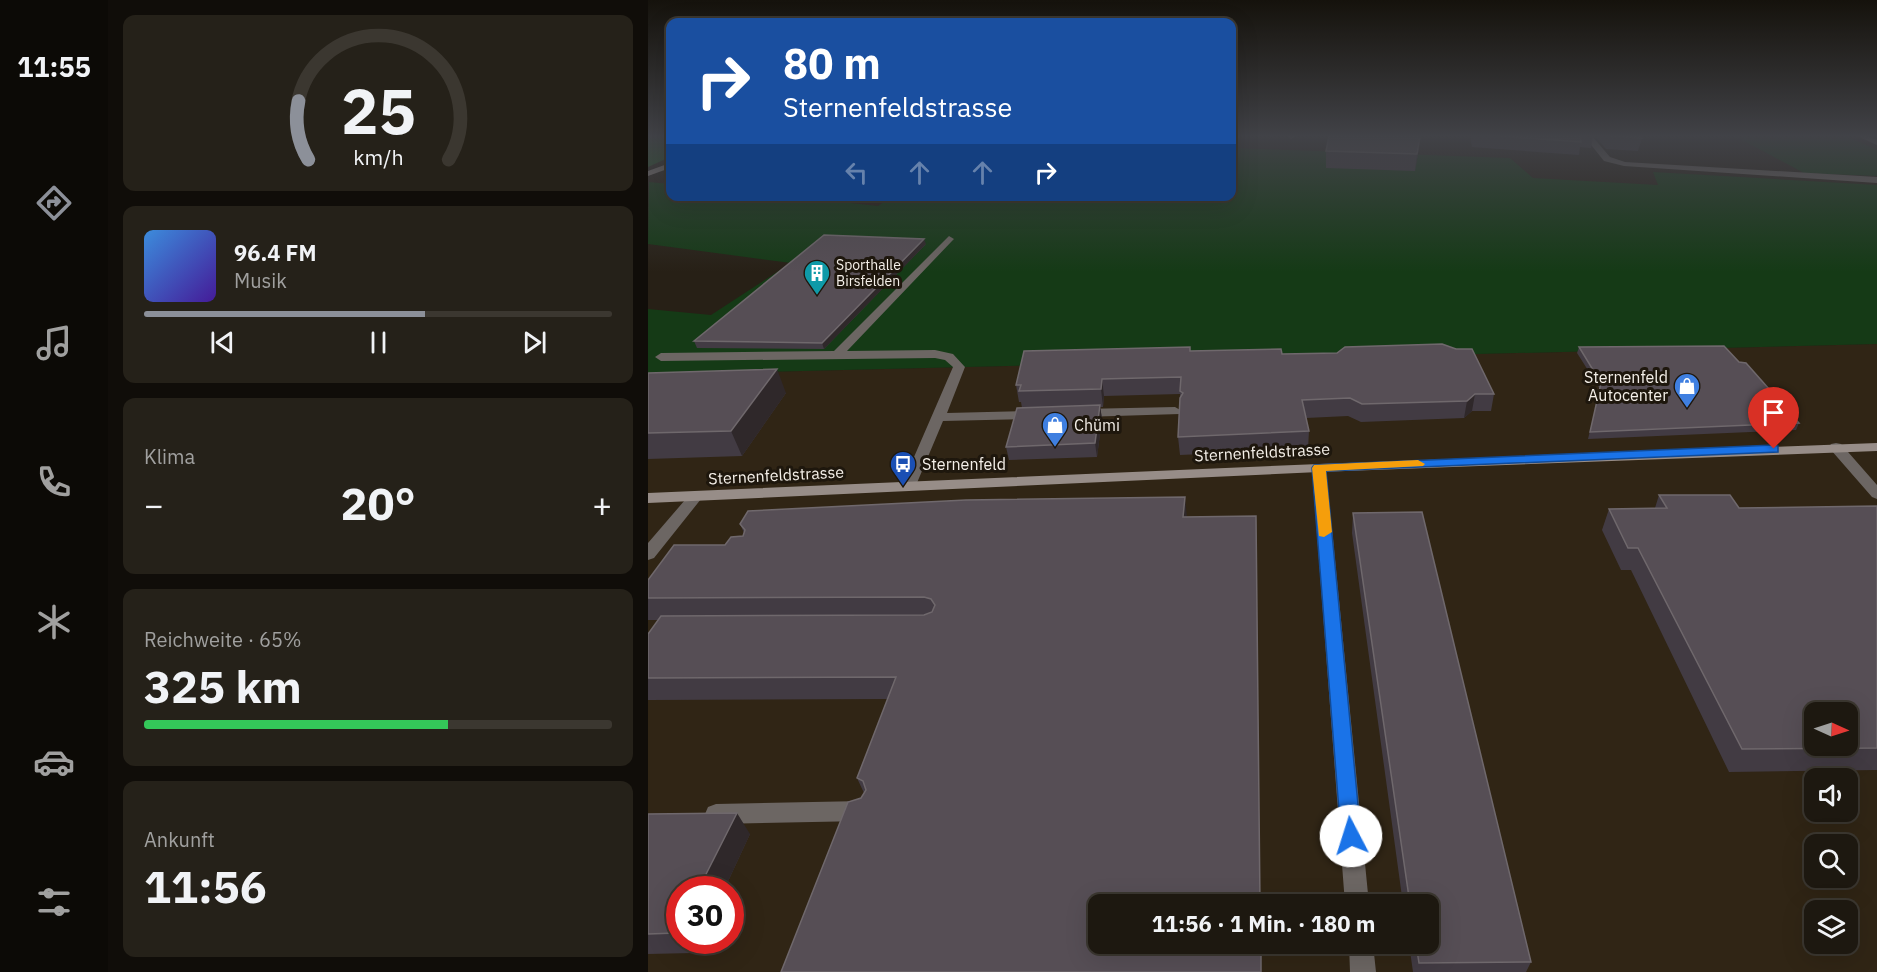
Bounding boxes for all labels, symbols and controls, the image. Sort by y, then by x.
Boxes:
text: 80 m [783,36,881,91]
icon: right [684,42,762,120]
text: 11:55 [17,49,91,84]
text: 25 [341,70,415,151]
text: Sternenfeldstrasse [783,89,1012,124]
text: km/h [353,144,403,172]
icon: left [840,156,873,189]
icon: ahead [903,156,936,189]
icon: ahead [966,156,999,189]
icon: right [1029,156,1062,189]
icon: directions [33,182,75,224]
text: 96.4 FM [234,238,317,267]
place label: Sporthalle Birsfelden [836,256,901,290]
building icon: Sporthalle Birsfelden [802,258,832,296]
text: Musik [234,267,287,294]
icon: music [33,322,75,364]
icon: previous [206,326,239,359]
icon: pause [362,326,395,359]
icon: next [518,326,551,359]
place label: Sternenfeld Autocenter [1584,367,1668,405]
shop icon: Sternenfeld Autocenter [1672,371,1702,409]
pin [1748,387,1799,449]
icon: arrive [1757,396,1790,429]
shop icon: Chümi [1040,410,1070,448]
place label: Chümi [1074,415,1120,435]
street label: Sternenfeldstrasse [1194,438,1331,466]
text: Klima [144,443,195,470]
bus stop icon: Sternenfeld [888,449,918,487]
place label: Sternenfeld [922,454,1006,474]
icon: phone [33,461,75,503]
street label: Sternenfeldstrasse [708,461,845,489]
text: 20° [340,474,416,532]
text: − [144,483,164,526]
text: + [592,483,612,526]
icon: climate [33,601,75,643]
text: Reichweite · 65% [144,626,301,653]
text: 325 km [144,657,302,715]
north arrow [1804,702,1858,756]
map controls [1804,702,1858,954]
icon: car [33,741,75,783]
button: sound [1804,768,1858,822]
position arrow [1319,804,1383,868]
text: Ankunft [144,826,215,853]
button: search [1804,834,1858,888]
text: 11:56 [144,857,267,915]
speed limit sign: 30 [666,876,744,954]
icon: filters [33,881,75,923]
button: layers [1804,900,1858,954]
text: 11:56 · 1 Min. · 180 m [1152,909,1375,938]

